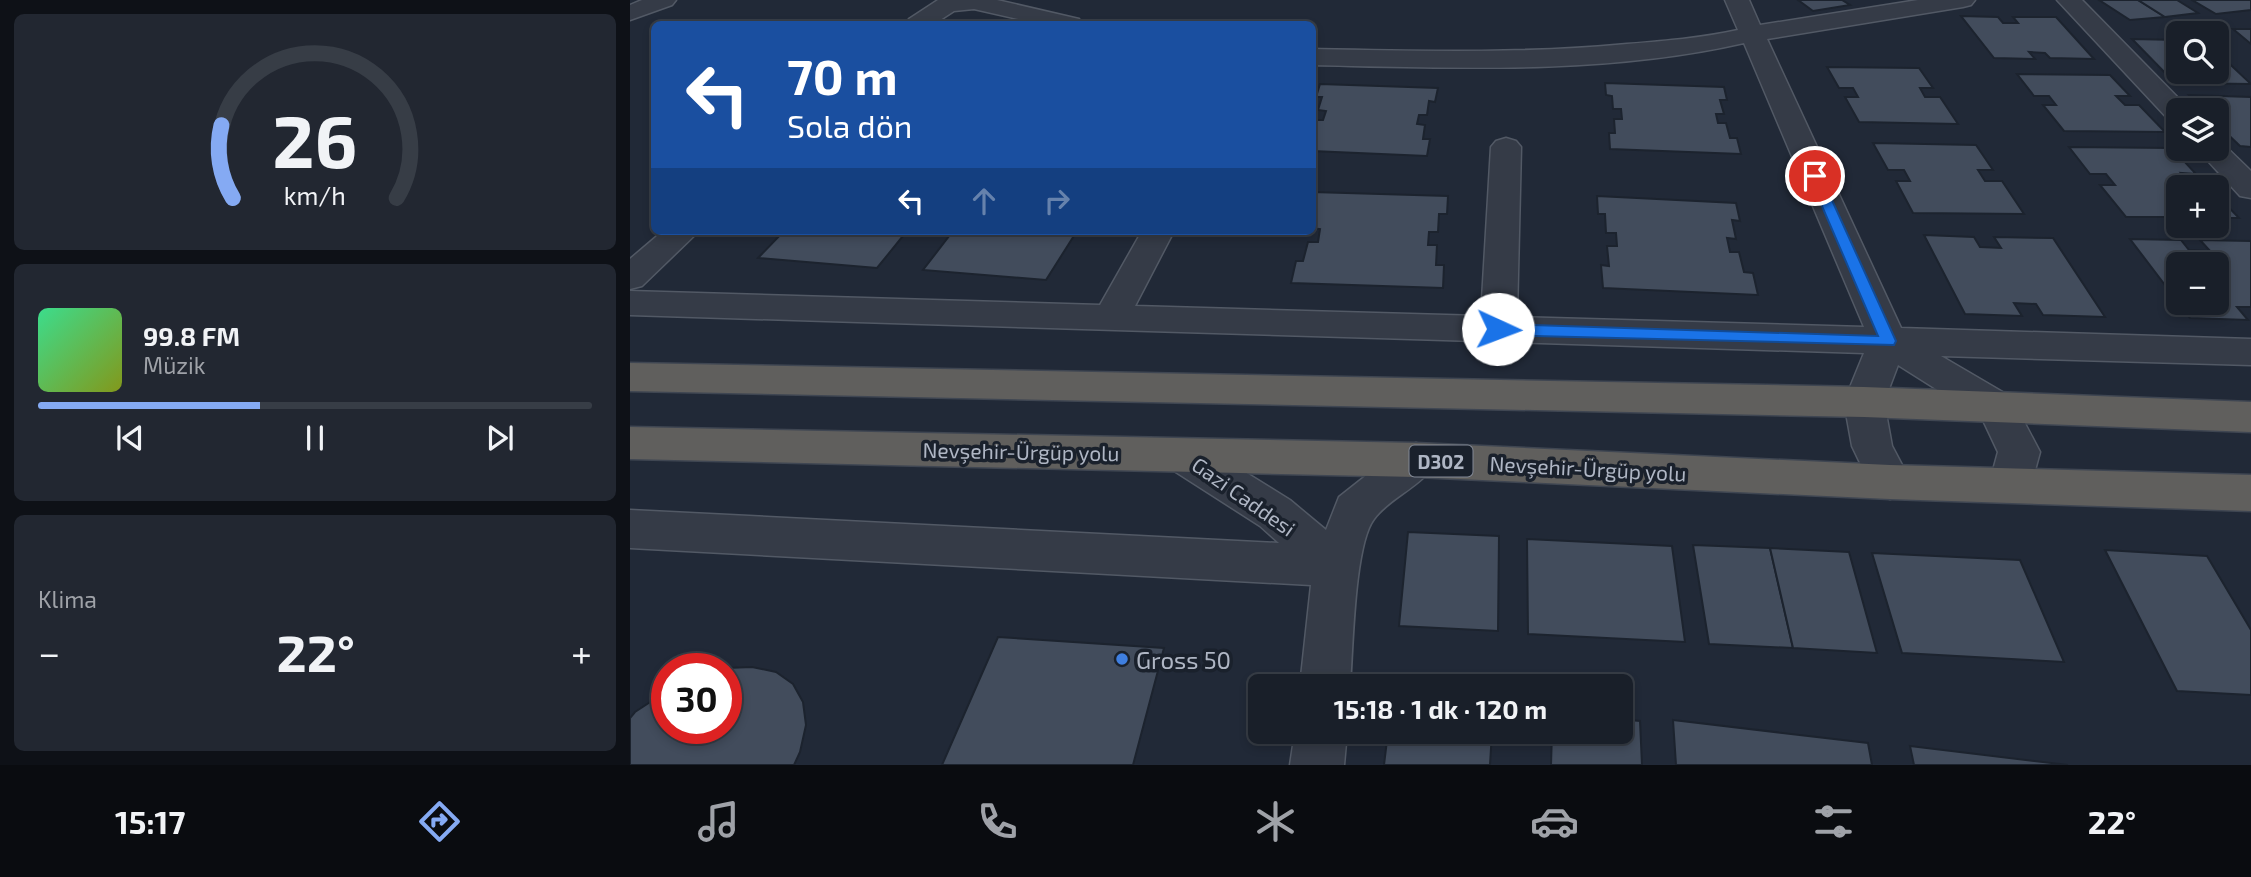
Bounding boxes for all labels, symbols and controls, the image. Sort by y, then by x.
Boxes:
map controls [2166,21,2229,315]
button: search [2166,21,2229,84]
text: 70 m [787,46,898,105]
icon: left [672,49,763,140]
text: 26 [272,96,358,184]
button: layers [2166,98,2229,161]
text: Sola dön [787,106,912,144]
pin [1785,146,1845,206]
icon: arrive [1796,157,1834,195]
button: + [2166,175,2229,238]
text: km/h [284,180,346,210]
icon: left [892,182,930,220]
icon: ahead [965,182,1003,220]
icon: right [1038,182,1076,220]
button: − [2166,252,2229,315]
position arrow [1461,292,1535,366]
text: 99.8 FM [143,320,240,351]
text: Müzik [143,351,205,379]
icon: previous [111,419,149,457]
icon: pause [296,419,334,457]
icon: next [481,419,519,457]
street label: Nevşehir-Ürgüp yolu [922,437,1120,467]
road number: D302 [1410,446,1472,476]
street label: Nevşehir-Ürgüp yolu [1489,450,1687,488]
street label: Gazi Caddesi [1188,451,1300,541]
text: Klima [38,585,97,613]
text: 22° [276,620,355,682]
text: − [38,629,60,675]
text: + [571,629,592,675]
place label: Gross 50 [1136,645,1231,674]
marker: Gross 50 [1114,651,1130,667]
speed limit sign: 30 [651,653,742,744]
text: 15:18 · 1 dk · 120 m [1334,693,1547,724]
icon: directions [415,797,464,846]
icon: music [694,797,743,846]
icon: phone [973,797,1022,846]
icon: climate [1251,797,1300,846]
icon: car [1530,797,1579,846]
icon: filters [1809,797,1858,846]
text: 15:17 [115,802,185,840]
text: 22° [2088,802,2136,840]

